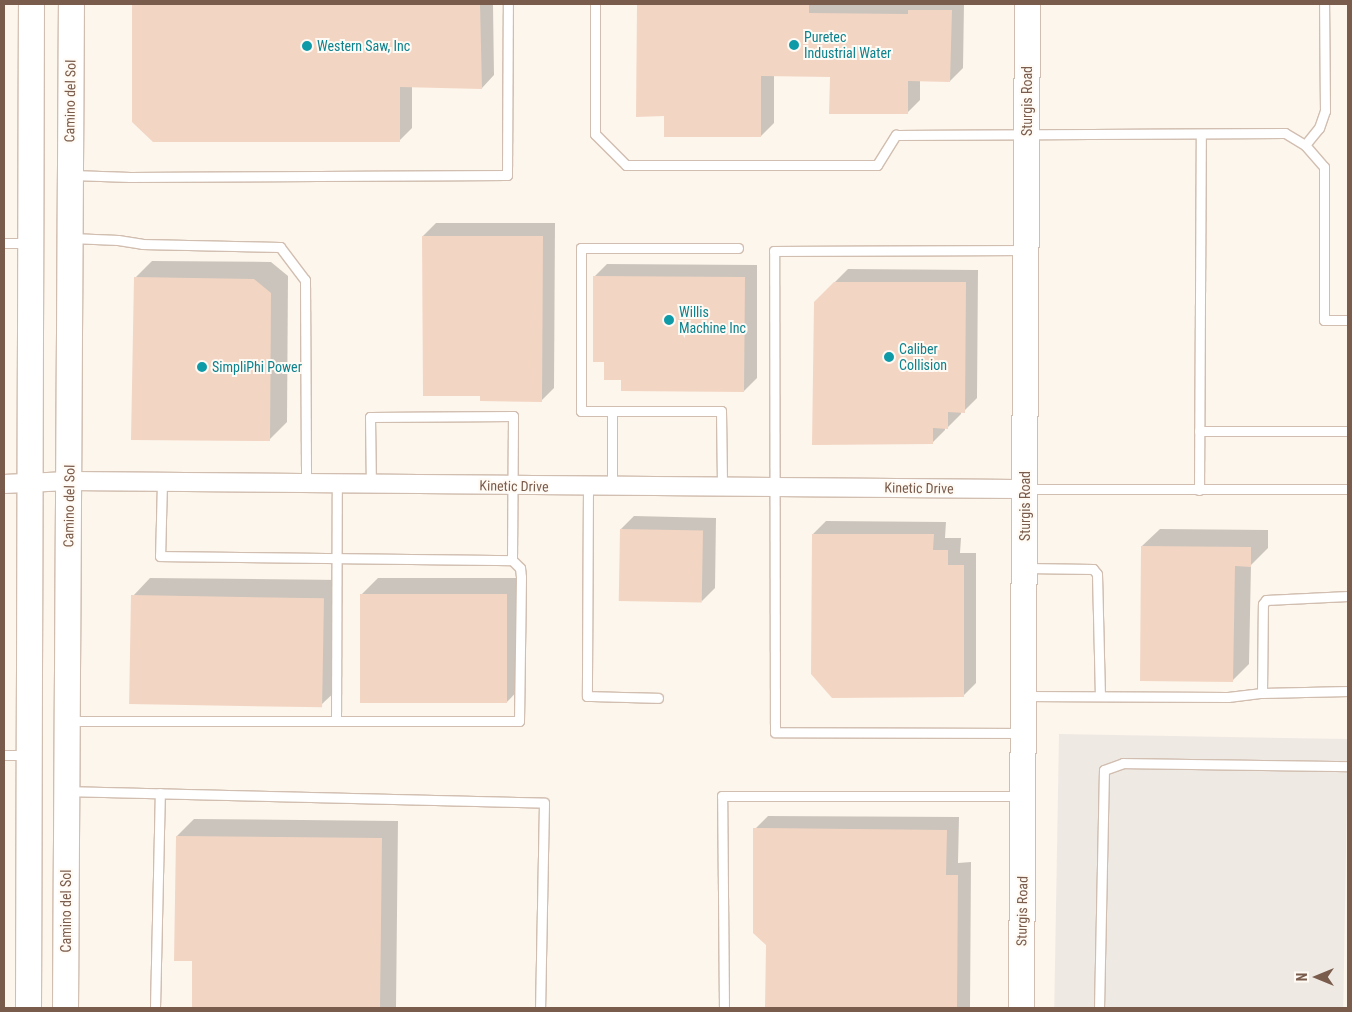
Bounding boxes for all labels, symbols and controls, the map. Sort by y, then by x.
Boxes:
place label: Puretec Industrial Water [804,29,891,62]
place label: Western Saw, Inc [317,38,410,54]
marker: Puretec Industrial Water [788,39,800,51]
marker: Western Saw, Inc [301,40,313,52]
street label: Camino del Sol [61,59,79,143]
street label: Sturgis Road [1019,66,1035,136]
place label: Willis Machine Inc [679,304,746,336]
marker: Willis Machine Inc [663,314,675,326]
place label: Caliber Collision [899,341,947,374]
marker: Caliber Collision [883,351,895,363]
place label: SimpliPhi Power [212,359,302,375]
marker: SimpliPhi Power [196,361,208,373]
street label: Camino del Sol [60,464,78,548]
street label: Sturgis Road [1017,471,1033,541]
street label: Kinetic Drive [479,477,549,495]
street label: Kinetic Drive [884,479,954,497]
street label: Camino del Sol [58,870,74,952]
street label: Sturgis Road [1013,876,1031,946]
north arrow [1292,952,1342,1002]
text: N [1294,973,1310,981]

